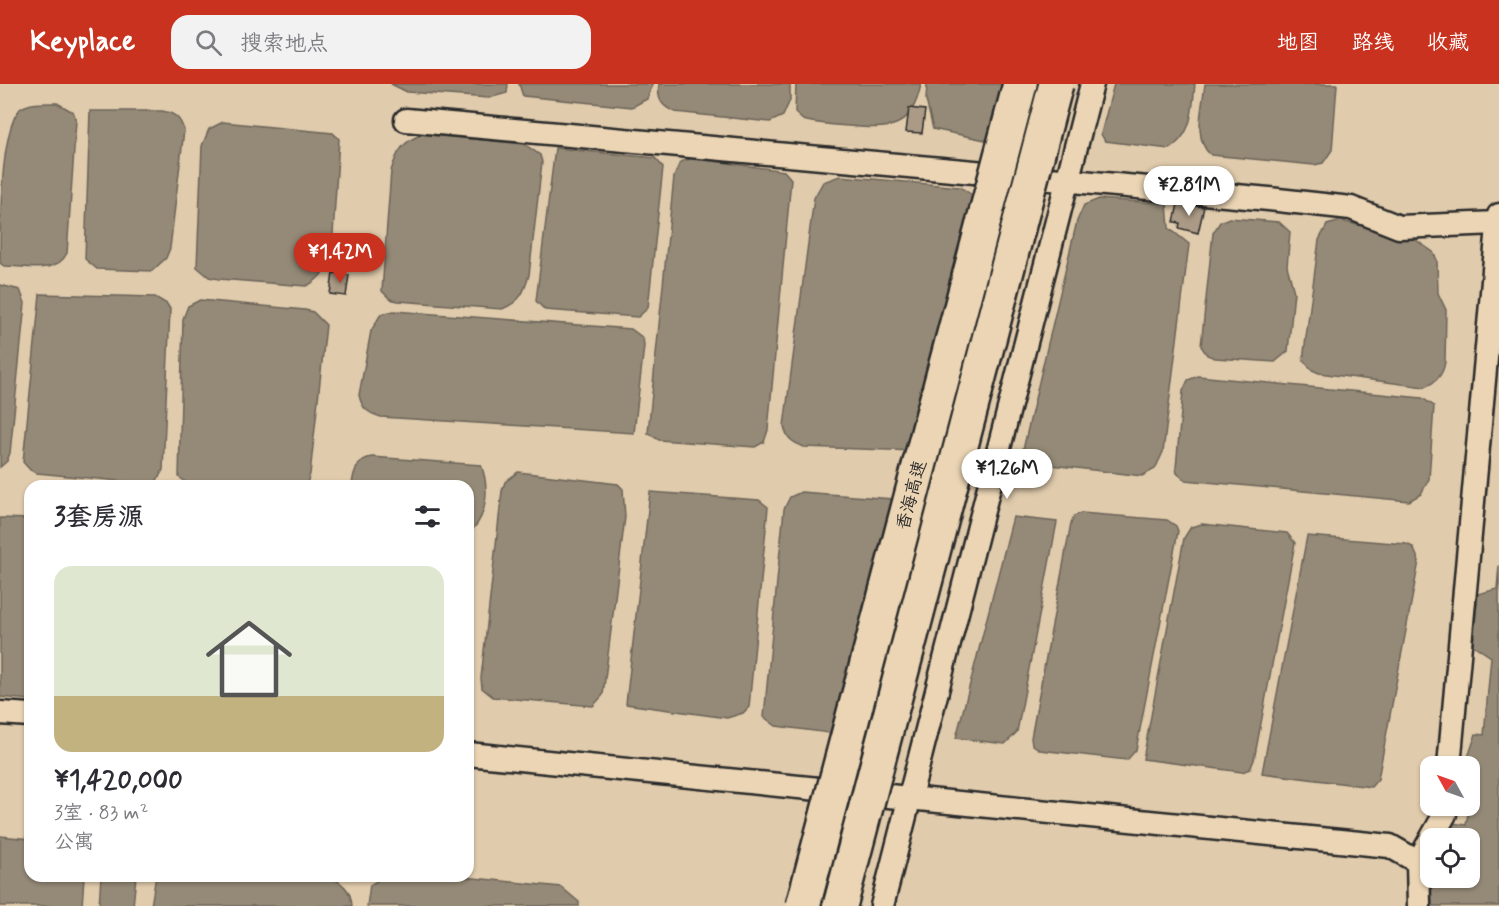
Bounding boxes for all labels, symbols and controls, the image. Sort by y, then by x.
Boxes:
search box [171,15,591,69]
text: Keyplace [30,24,135,61]
icon: search [192,26,225,59]
text: 地图 [1277,29,1319,57]
text: 路线 [1352,29,1394,57]
text: 收藏 [1427,29,1469,57]
text: 搜索地点 [240,30,328,58]
pin: ¥2.81M [1140,166,1238,217]
text: ¥2.81M [1158,172,1220,199]
pin: ¥1.42M [291,233,389,284]
text: ¥1.42M [308,239,372,266]
pin: ¥1.26M [958,449,1056,500]
text: ¥1.26M [975,455,1039,482]
street label: 香海高速 [891,457,933,533]
icon: filters [411,500,444,533]
text: 3套房源 [54,501,144,535]
icon: home [195,605,303,713]
north arrow [1420,756,1480,816]
map controls [1420,756,1480,888]
text: ¥1,420,000 [54,764,183,798]
text: 3室 · 83 m² [54,800,148,827]
button: locate [1420,828,1480,888]
text: 公寓 [54,829,94,856]

